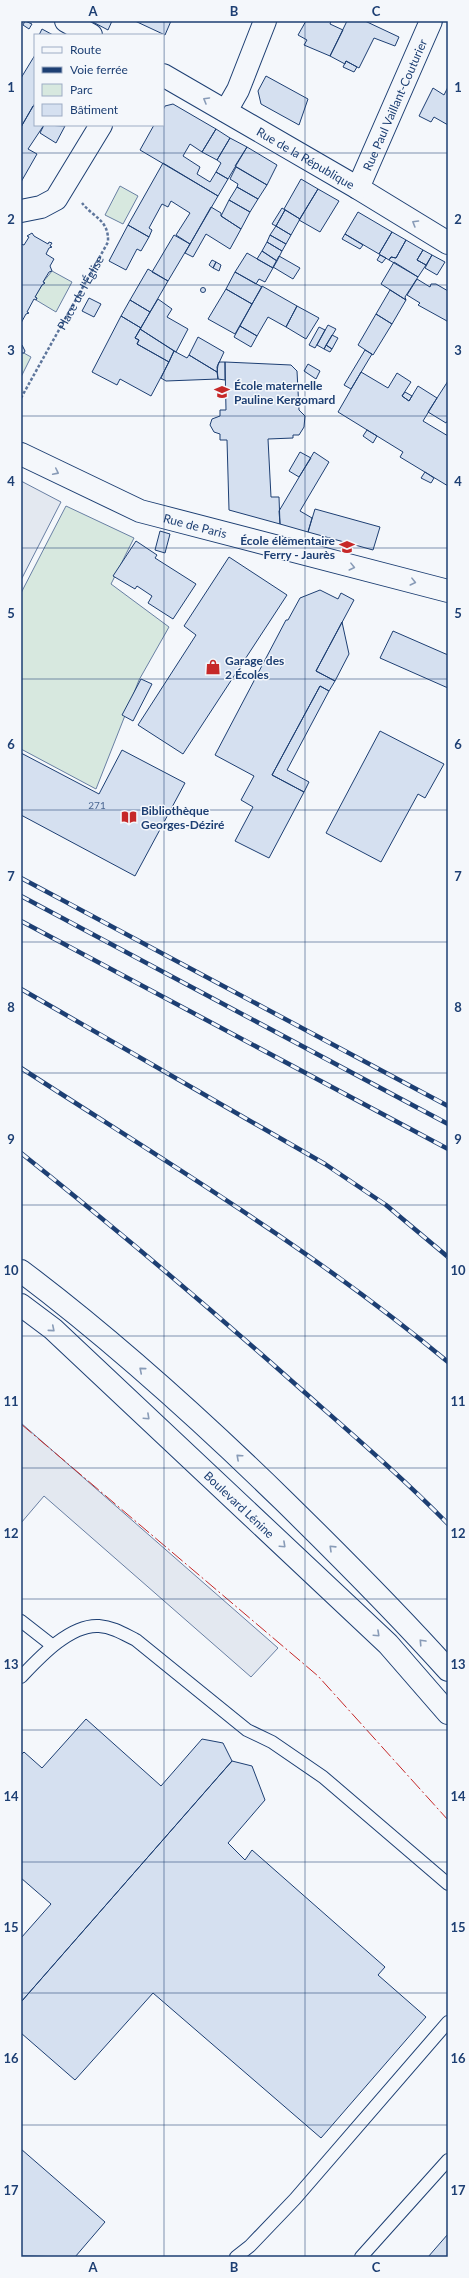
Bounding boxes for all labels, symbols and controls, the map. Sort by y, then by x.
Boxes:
text: A [87,3,98,19]
text: B [230,3,239,19]
text: C [372,3,381,19]
legend [34,34,164,126]
street label: Rue Paul Vaillant-Couturier [359,36,430,173]
text: Route [70,42,101,57]
text: Voie ferrée [70,62,128,77]
text: 1 [7,79,15,95]
text: 1 [454,79,462,95]
text: Parc [70,82,93,97]
one-way arrow [203,97,210,104]
text: Bâtiment [70,102,119,117]
street label: Rue de la République [254,124,357,192]
text: 2 [7,211,15,227]
text: 2 [454,211,462,227]
one-way arrow [412,220,419,227]
street label: Place de l'Église [53,253,107,332]
text: 3 [7,342,15,358]
text: 3 [454,342,462,358]
place label: École maternelle Pauline Kergomard [234,378,335,407]
school or university icon: École maternelle Pauline Kergomard [213,383,231,401]
one-way arrow [51,467,59,475]
text: 4 [7,473,15,489]
text: 4 [454,473,462,489]
street label: Rue de Paris [162,510,229,541]
place label: École élémentaire Ferry - Jaurès [240,533,336,562]
school or university icon: École élémentaire Ferry - Jaurès [338,538,356,556]
one-way arrow [349,562,355,570]
one-way arrow [410,577,417,586]
text: 5 [7,605,15,621]
text: 5 [454,605,462,621]
place label: Garage des 2 Écoles [225,653,284,682]
shop icon: Garage des 2 Écoles [204,658,222,676]
text: 6 [7,736,15,752]
text: 6 [454,736,462,752]
house number: 271 [88,799,106,811]
place label: Bibliothèque Georges-Déziré [141,803,225,832]
library icon: Bibliothèque Georges-Déziré [120,808,138,826]
text: 7 [7,868,15,884]
text: 7 [454,868,462,884]
text: 8 [7,999,15,1015]
text: 8 [454,999,462,1015]
text: 9 [7,1131,15,1147]
text: 9 [454,1131,462,1147]
text: 10 [3,1262,19,1278]
text: 10 [450,1262,466,1278]
one-way arrow [47,1324,55,1331]
one-way arrow [140,1367,147,1374]
text: 11 [3,1393,19,1409]
text: 11 [450,1393,466,1409]
one-way arrow [142,1412,150,1420]
one-way arrow [236,1455,243,1462]
street label: Boulevard Lénine [201,1468,278,1541]
text: 12 [3,1525,19,1541]
text: 12 [450,1525,466,1541]
one-way arrow [278,1540,285,1547]
one-way arrow [329,1545,337,1553]
one-way arrow [372,1629,380,1636]
one-way arrow [419,1639,426,1647]
text: 13 [3,1656,19,1672]
text: 13 [450,1656,466,1672]
text: 14 [3,1788,19,1804]
text: 14 [450,1788,466,1804]
text: 15 [3,1919,19,1935]
text: 15 [450,1919,466,1935]
text: 16 [3,2050,19,2066]
text: 16 [450,2050,466,2066]
text: 17 [3,2182,19,2198]
text: 17 [450,2182,466,2198]
text: A [87,2259,98,2275]
text: B [230,2259,239,2275]
text: C [372,2259,381,2275]

